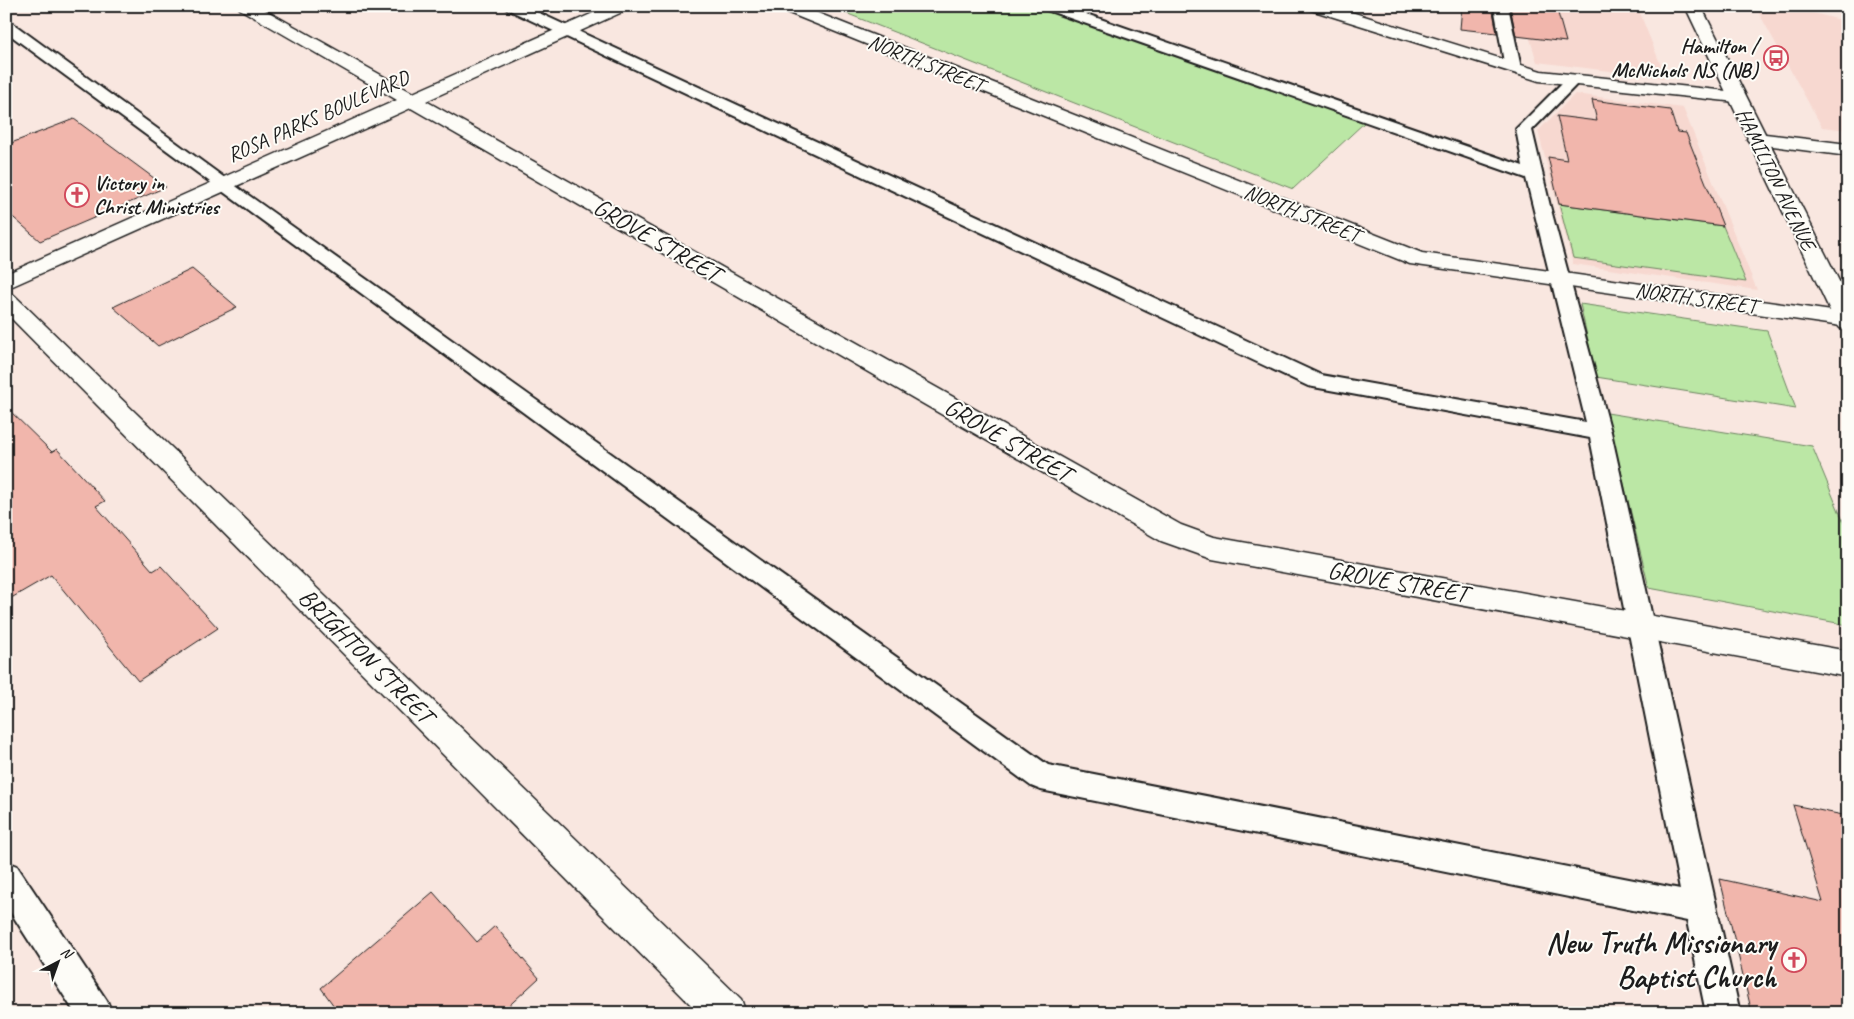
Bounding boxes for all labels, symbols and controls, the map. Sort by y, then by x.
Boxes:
street label: NORTH STREET [865,28,992,100]
place label: Hamilton / McNichols NS (NB) [1612,33,1762,83]
bus stop icon: Hamilton / McNichols NS (NB) [1763,45,1789,71]
street label: ROSA PARKS BOULEVARD [223,63,415,168]
street label: HAMILTON AVENUE [1730,104,1823,257]
place label: Victory in Christ Ministries [94,170,221,220]
street label: NORTH STREET [1241,178,1368,250]
church icon: Victory in Christ Ministries [64,182,90,208]
street label: GROVE STREET [588,191,731,292]
street label: NORTH STREET [1634,277,1764,320]
street label: GROVE STREET [939,391,1082,492]
street label: GROVE STREET [1325,554,1476,611]
street label: BRIGHTON STREET [292,582,444,734]
place label: New Truth Missionary Baptist Church [1546,924,1779,996]
north arrow [32,936,82,986]
text: N [57,943,77,963]
church icon: New Truth Missionary Baptist Church [1781,947,1807,973]

